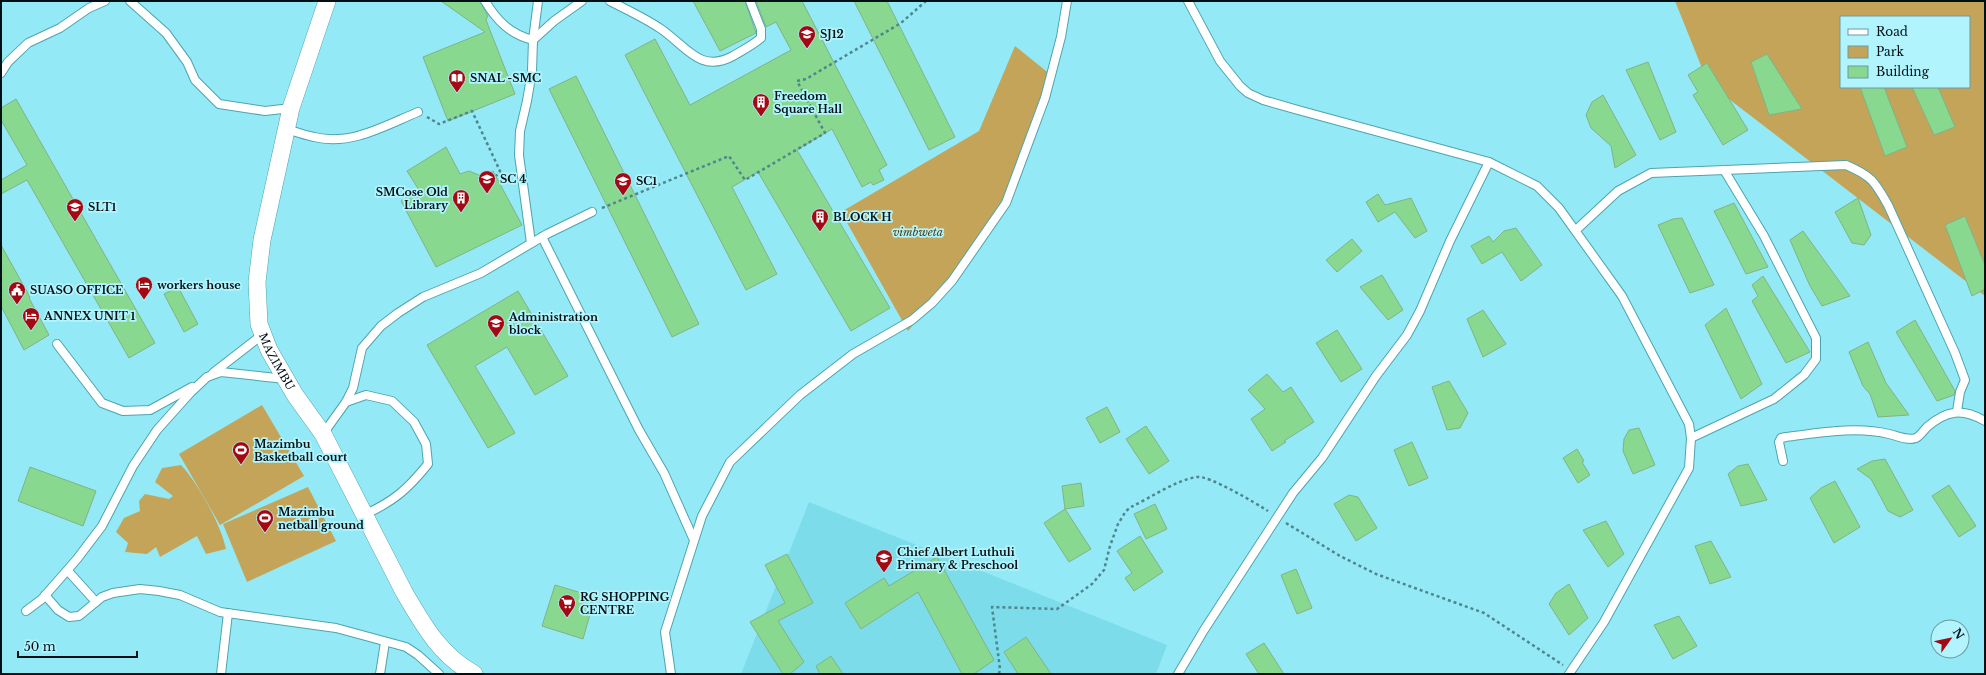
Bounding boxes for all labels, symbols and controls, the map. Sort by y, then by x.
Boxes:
legend [1840,16,1970,88]
school or university icon: SJ12 [797,24,817,49]
text: Road [1876,24,1908,39]
place label: SJ12 [820,27,844,41]
text: Park [1876,44,1904,59]
text: Building [1876,64,1930,79]
library icon: SNAL -SMC [447,68,467,93]
place label: SNAL -SMC [470,71,541,85]
place label: Freedom Square Hall [774,89,842,116]
building icon: Freedom Square Hall [751,92,771,117]
school or university icon: SC 4 [477,169,497,194]
school or university icon: SC1 [613,171,633,196]
place label: SC 4 [500,172,527,186]
place label: SC1 [636,174,657,188]
place label: SMCose Old Library [376,185,449,212]
building icon: SMCose Old Library [451,188,471,213]
school or university icon: SLT1 [65,197,85,222]
place label: SLT1 [88,200,117,214]
building icon: BLOCK H [810,207,830,232]
place label: BLOCK H [833,210,892,224]
park label: vimbweta [893,225,943,239]
hotel icon: workers house [134,275,154,300]
place label: workers house [157,278,241,292]
public building icon: SUASO OFFICE [7,280,27,305]
place label: SUASO OFFICE [30,283,124,297]
hotel icon: ANNEX UNIT 1 [21,306,41,331]
place label: ANNEX UNIT 1 [43,309,135,323]
place label: Administration block [508,310,598,337]
school or university icon: Administration block [486,313,506,338]
street label: MAZIMBU [256,331,298,393]
place label: Mazimbu Basketball court [254,437,348,464]
sports icon: Mazimbu Basketball court [231,440,251,465]
place label: Mazimbu netball ground [278,505,364,532]
sports icon: Mazimbu netball ground [255,508,275,533]
place label: Chief Albert Luthuli Primary & Preschool [897,545,1018,572]
school or university icon: Chief Albert Luthuli Primary & Preschool [874,548,894,573]
place label: RG SHOPPING CENTRE [580,590,670,617]
supermarket icon: RG SHOPPING CENTRE [557,593,577,618]
north arrow [1930,619,1970,659]
text: N [1950,625,1967,642]
scale bar [18,633,137,659]
text: 50 m [24,639,56,654]

